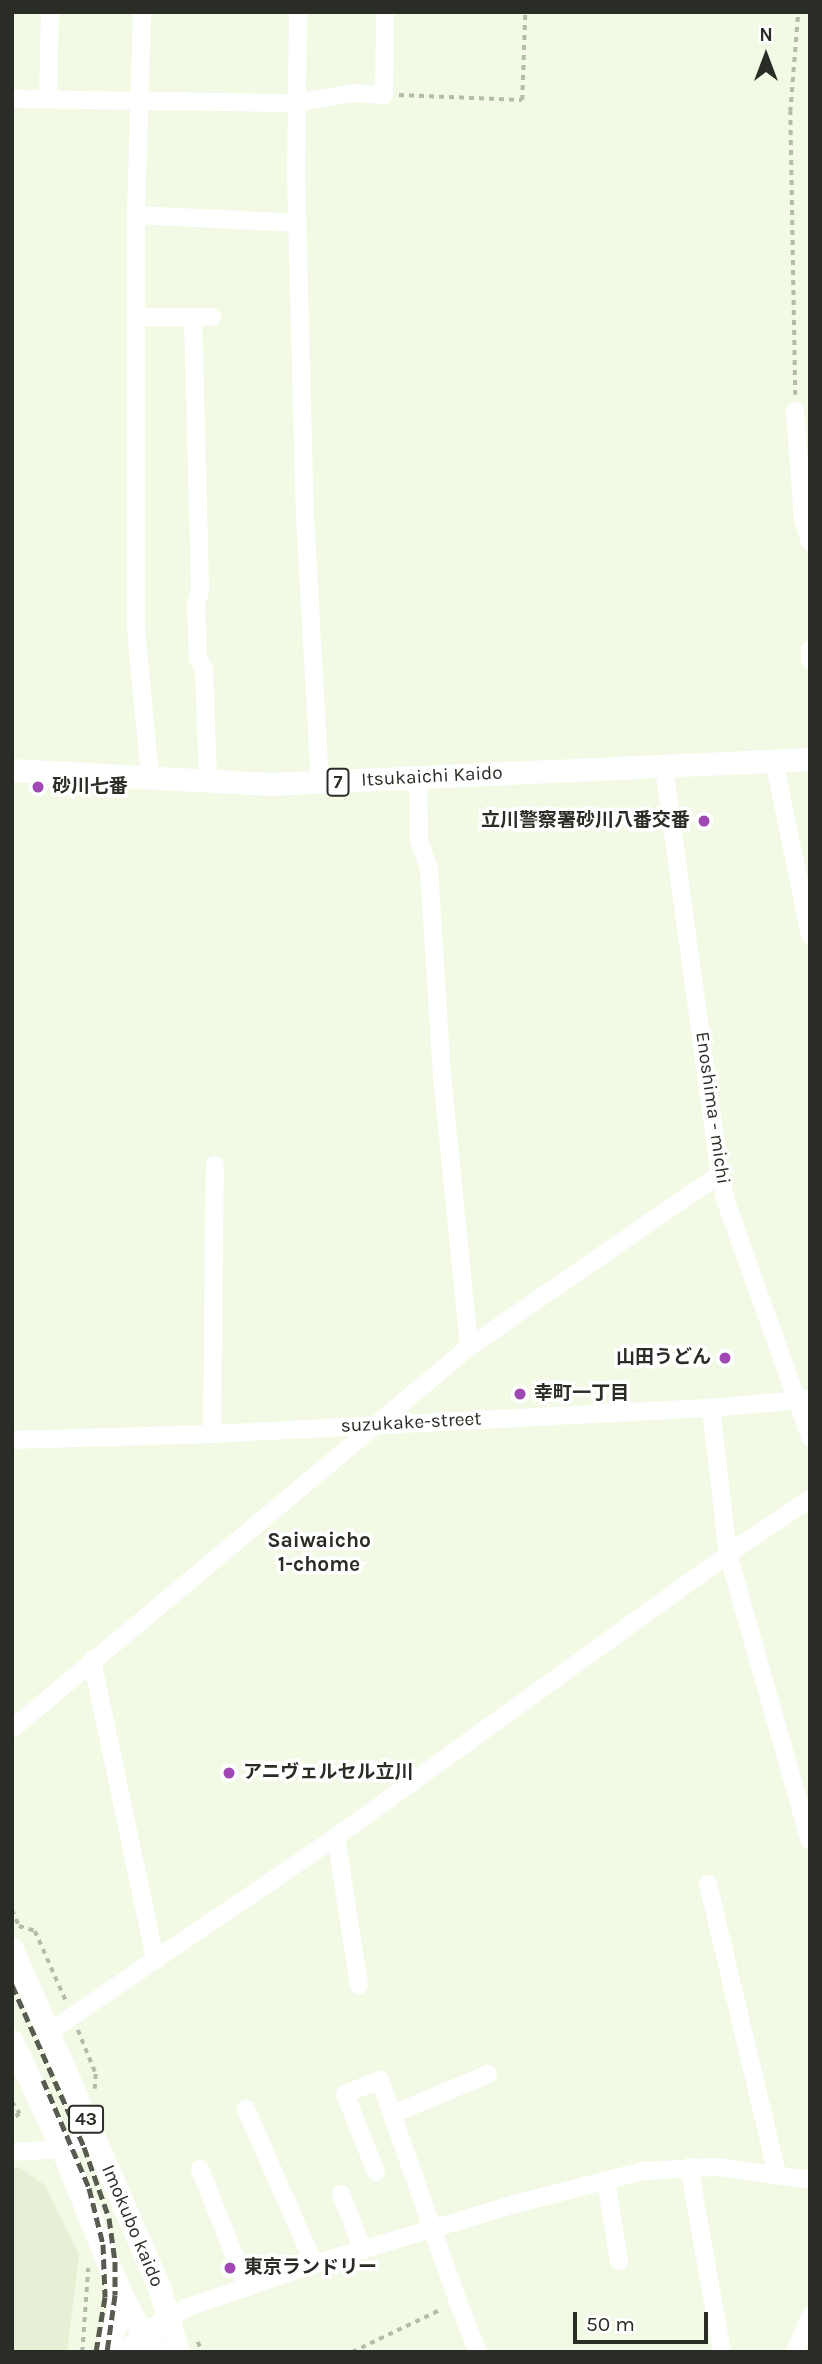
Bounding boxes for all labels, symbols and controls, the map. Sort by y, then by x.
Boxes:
north arrow [731,21,801,91]
text: N [759,24,773,46]
street label: Itsukaichi Kaido [361,762,503,792]
road number: 7 [326,768,350,796]
place label: 砂川七番 [52,776,128,798]
marker: 砂川七番 [30,779,46,795]
place label: 立川警察署砂川八番交番 [481,810,690,832]
marker: 立川警察署砂川八番交番 [696,813,712,829]
street label: Enoshima - michi [690,1030,734,1186]
place label: 山田うどん [616,1347,711,1369]
marker: 山田うどん [717,1350,733,1366]
place label: 幸町一丁目 [534,1383,629,1405]
marker: 幸町一丁目 [512,1386,528,1402]
street label: suzukake-street [340,1408,482,1438]
district label: Saiwaicho 1-chome [267,1527,371,1577]
place label: アニヴェルセル立川 [243,1762,414,1784]
marker: アニヴェルセル立川 [221,1765,237,1781]
road number: 43 [67,2104,105,2134]
street label: Imokubo kaido [96,2162,168,2290]
place label: 東京ランドリー [244,2257,377,2279]
marker: 東京ランドリー [222,2260,238,2276]
scale bar [577,2298,712,2342]
text: 50 m [586,2312,635,2336]

